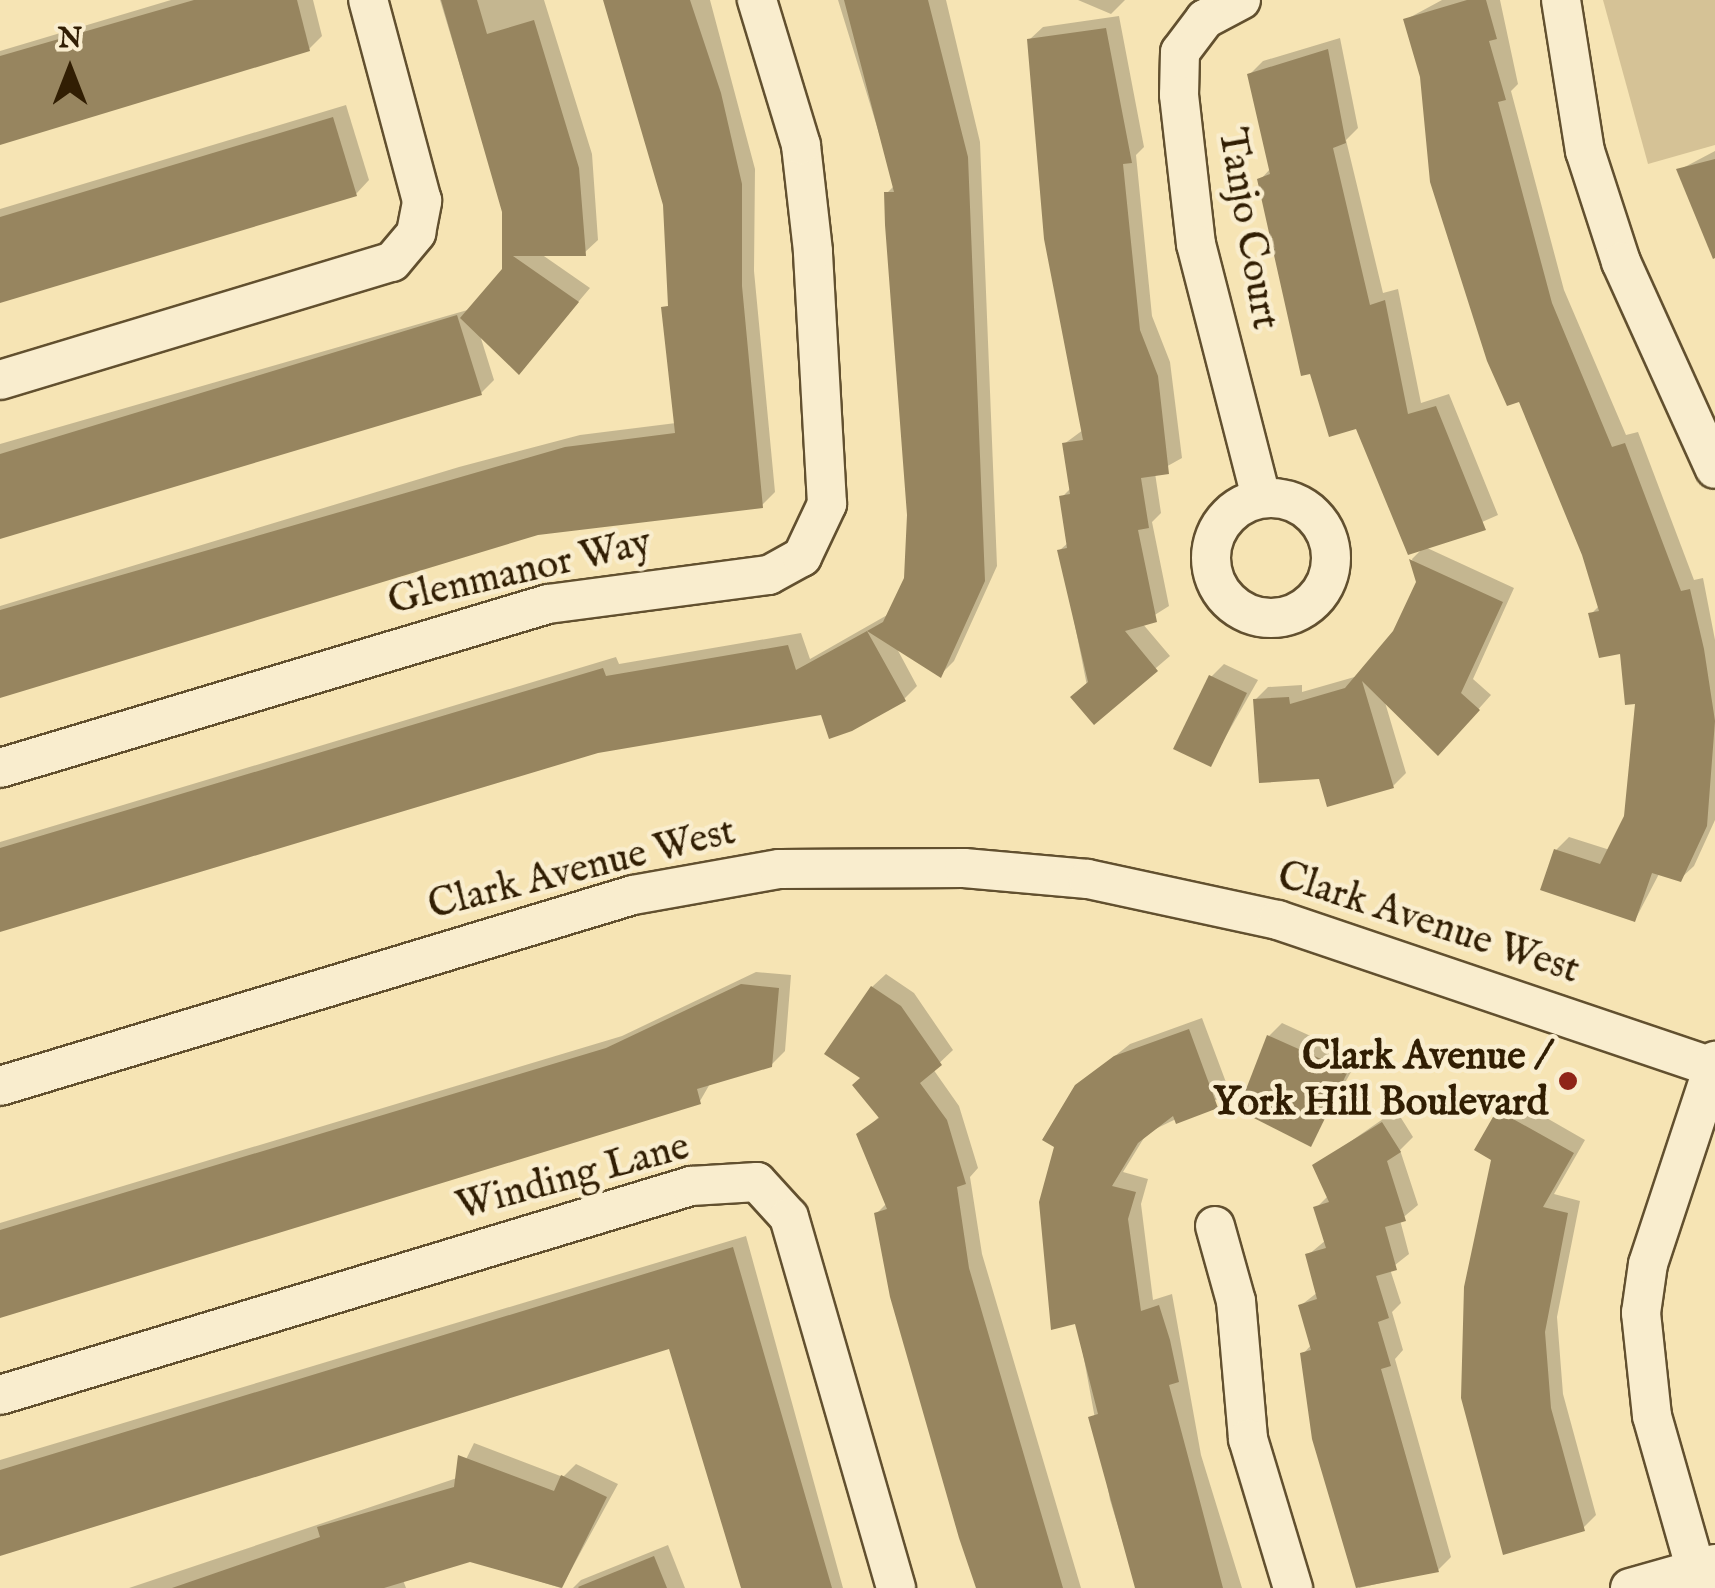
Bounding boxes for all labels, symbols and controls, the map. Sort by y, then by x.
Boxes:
north arrow [20,20,120,120]
text: N [58,22,82,57]
street label: Tanjo Court [1206,125,1288,333]
street label: Glenmanor Way [384,519,656,627]
street label: Clark Avenue West [423,809,741,931]
street label: Clark Avenue West [1271,853,1585,995]
place label: Clark Avenue / York Hill Boulevard [1213,1034,1548,1128]
marker: Clark Avenue / York Hill Boulevard [1557,1070,1579,1092]
street label: Winding Lane [451,1124,695,1232]

